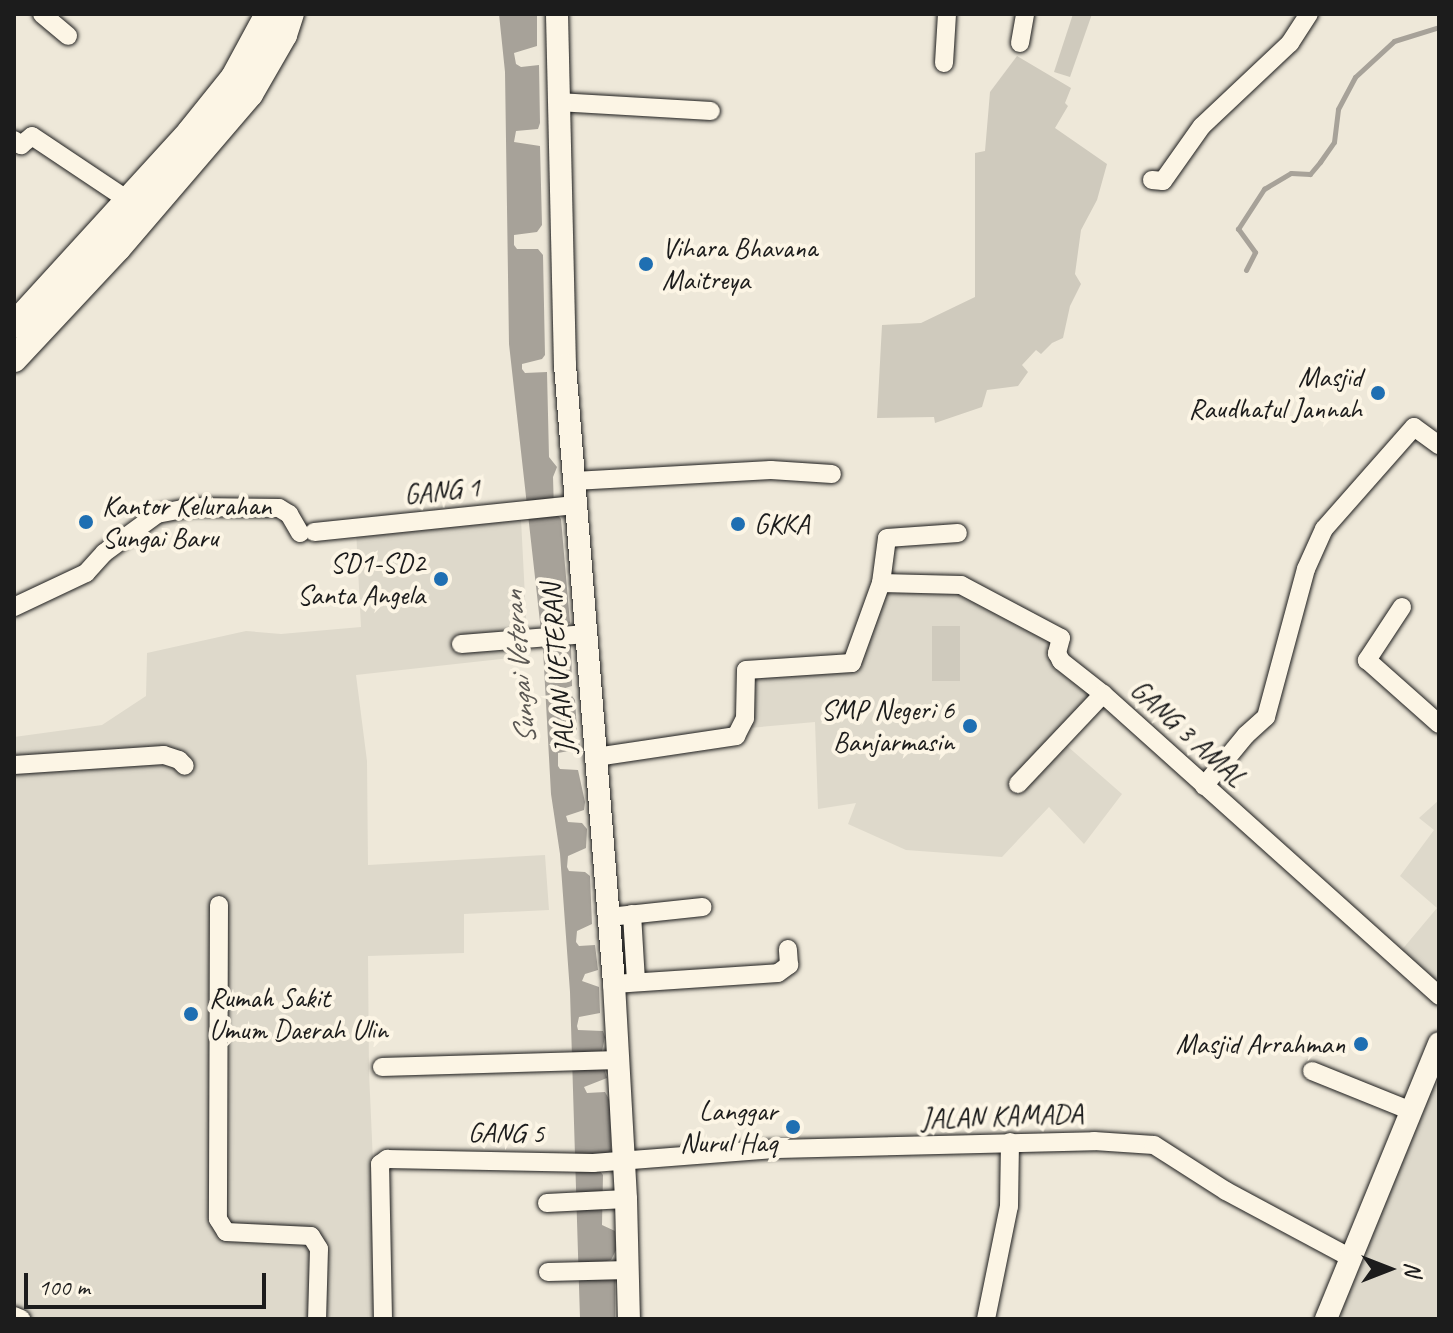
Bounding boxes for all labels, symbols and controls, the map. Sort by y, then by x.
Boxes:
place label: Vihara Bhavana Maitreya [662,231,818,297]
marker: Vihara Bhavana Maitreya [637,255,655,273]
place label: Masjid Raudhatul Jannah [1188,360,1362,426]
marker: Masjid Raudhatul Jannah [1369,384,1387,402]
street label: GANG 1 [402,470,482,512]
place label: Kantor Kelurahan Sungai Baru [102,489,272,555]
place label: GKKA [754,507,809,541]
marker: Kantor Kelurahan Sungai Baru [77,513,95,531]
marker: GKKA [729,515,747,533]
place label: SD1-SD2 Santa Angela [298,546,425,612]
marker: SD1-SD2 Santa Angela [432,570,450,588]
street label: JALAN VETERAN [534,583,582,755]
water label: Sungai Veteran [494,590,544,746]
street label: GANG 3 AMAL [1124,673,1252,793]
place label: SMP Negeri 6 Banjarmasin [821,693,954,759]
marker: SMP Negeri 6 Banjarmasin [961,717,979,735]
place label: Rumah Sakit Umum Daerah Ulin [209,981,389,1047]
marker: Rumah Sakit Umum Daerah Ulin [180,1003,202,1025]
place label: Masjid Arrahman [1176,1027,1345,1061]
marker: Masjid Arrahman [1352,1035,1370,1053]
place label: Langgar Nurul Haq [679,1094,777,1160]
street label: JALAN KAMADA [921,1096,1083,1136]
street label: GANG 5 [468,1116,544,1150]
marker: Langgar Nurul Haq [784,1118,802,1136]
north arrow [1349,1229,1429,1309]
scale bar [28,1257,270,1307]
text: N [1399,1262,1427,1276]
text: 100 m [38,1272,90,1302]

